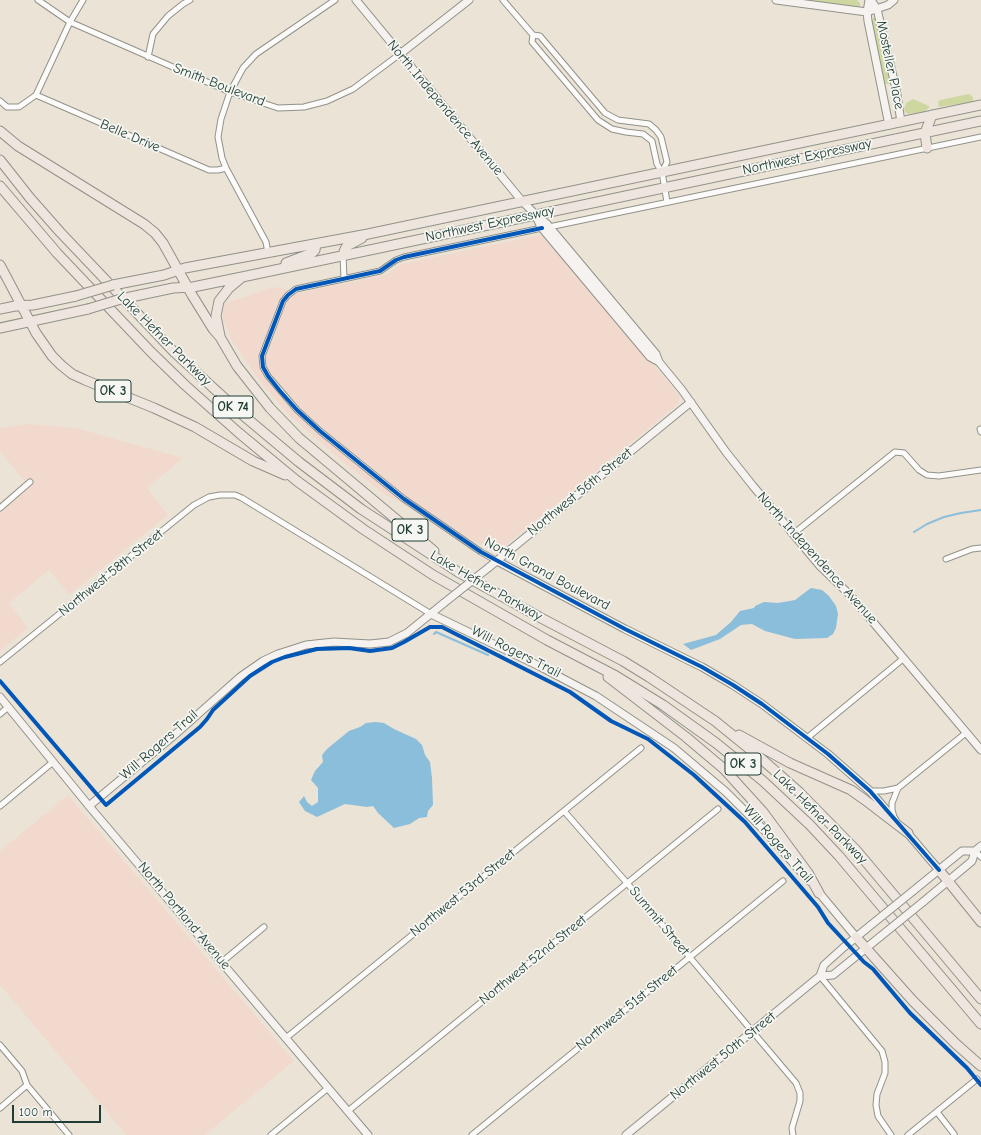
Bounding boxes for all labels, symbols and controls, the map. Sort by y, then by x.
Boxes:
street label: Mosteller Place [872,19,908,111]
street label: North Independence Avenue [383,37,507,179]
street label: Smith Boulevard [171,60,267,110]
street label: Belle Drive [97,116,163,156]
street label: Northwest Expressway [741,135,873,179]
street label: Northwest Expressway [424,202,556,246]
street label: Lake Hefner Parkway [113,288,215,390]
road number: OK 3 [95,380,131,402]
road number: OK 74 [213,396,253,418]
street label: Northwest 56th Street [524,445,636,539]
street label: North Independence Avenue [753,489,881,627]
road number: OK 3 [392,519,428,541]
street label: Northwest 58th Street [55,526,167,620]
street label: North Grand Boulevard [482,534,612,614]
street label: Lake Hefner Parkway [427,547,545,625]
street label: Will Rogers Trail [468,622,564,682]
street label: Will Rogers Trail [116,706,202,784]
road number: OK 3 [725,753,761,775]
street label: Lake Hefner Parkway [769,766,871,868]
street label: Will Rogers Trail [739,801,817,887]
street label: Northwest 53rd Street [407,845,519,941]
street label: North Portland Avenue [134,859,234,973]
street label: Summit Street [625,883,693,959]
street label: Northwest 52nd Street [476,912,590,1008]
street label: Northwest 51st Street [573,962,681,1054]
street label: Northwest 50th Street [667,1008,779,1104]
scale bar [14,1097,103,1123]
text: 100 m [19,1105,52,1119]

